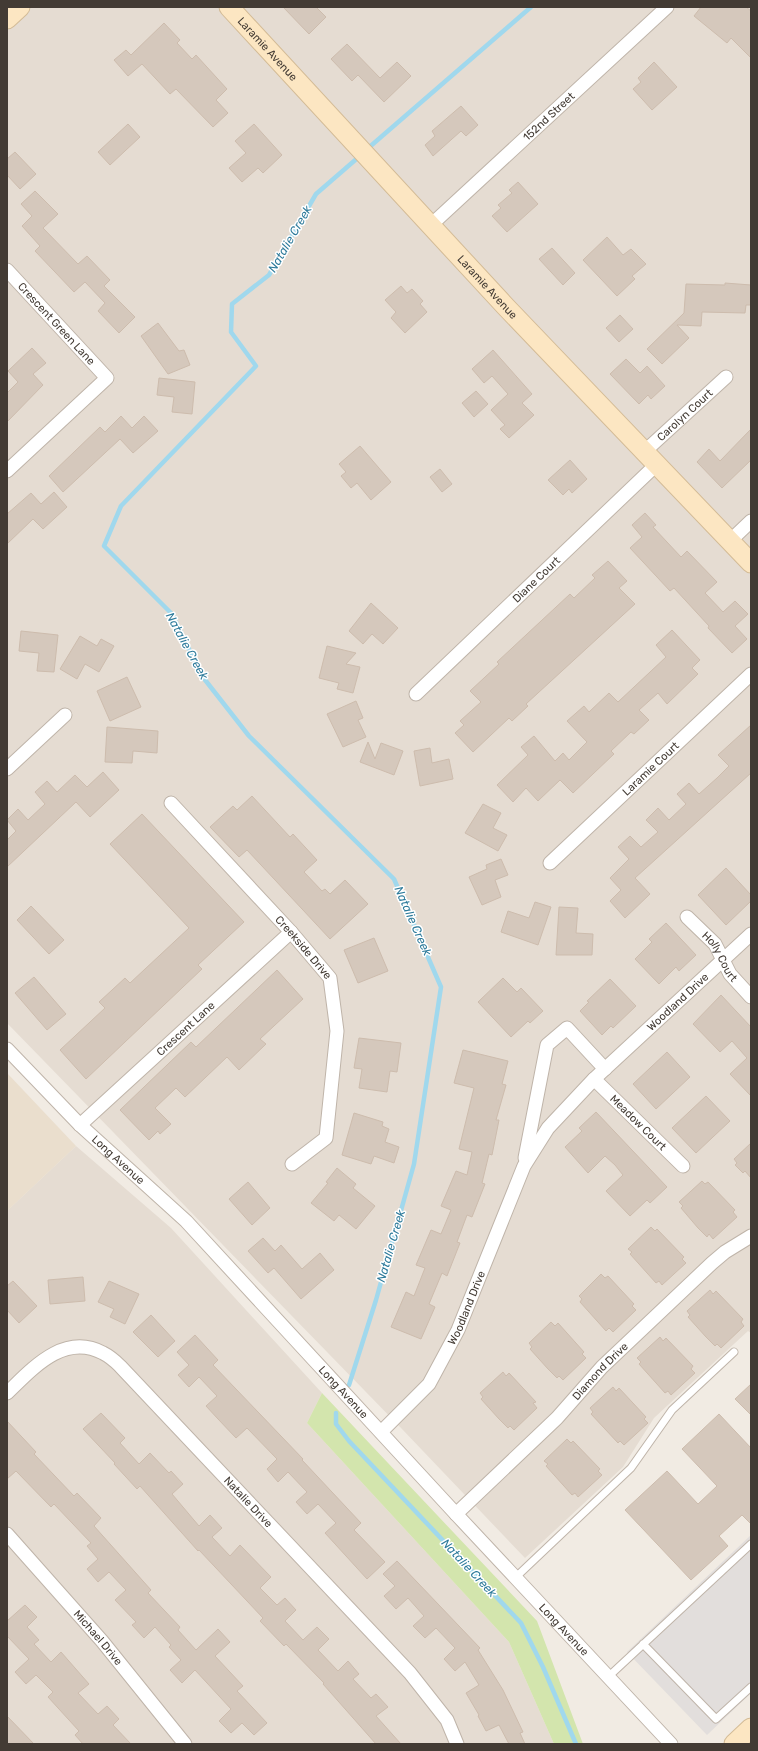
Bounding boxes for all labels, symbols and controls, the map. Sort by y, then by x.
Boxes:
street label: Laramie Avenue [235,14,300,83]
street label: 152nd Street [520,89,578,143]
water label: Natalie Creek [265,202,315,275]
street label: Laramie Avenue [455,252,520,321]
street label: Crescent Green Lane [15,280,98,367]
street label: Carolyn Court [654,386,716,444]
street label: Diane Court [510,553,563,605]
water label: Natalie Creek [163,610,212,683]
street label: Laramie Court [620,738,682,798]
water label: Natalie Creek [391,884,435,959]
street label: Creekside Drive [273,913,334,982]
street label: Holly Court [699,929,741,985]
street label: Woodland Drive [644,970,711,1033]
street label: Crescent Lane [154,999,217,1058]
street label: Meadow Court [607,1092,670,1153]
street label: Long Avenue [89,1132,147,1187]
water label: Natalie Creek [374,1207,408,1284]
street label: Woodland Drive [445,1269,488,1347]
street label: Diamond Drive [569,1340,631,1403]
street label: Long Avenue [316,1363,371,1421]
street label: Natalie Drive [221,1474,275,1530]
water label: Natalie Creek [438,1536,500,1601]
street label: Long Avenue [537,1601,592,1658]
street label: Michael Drive [71,1607,125,1668]

